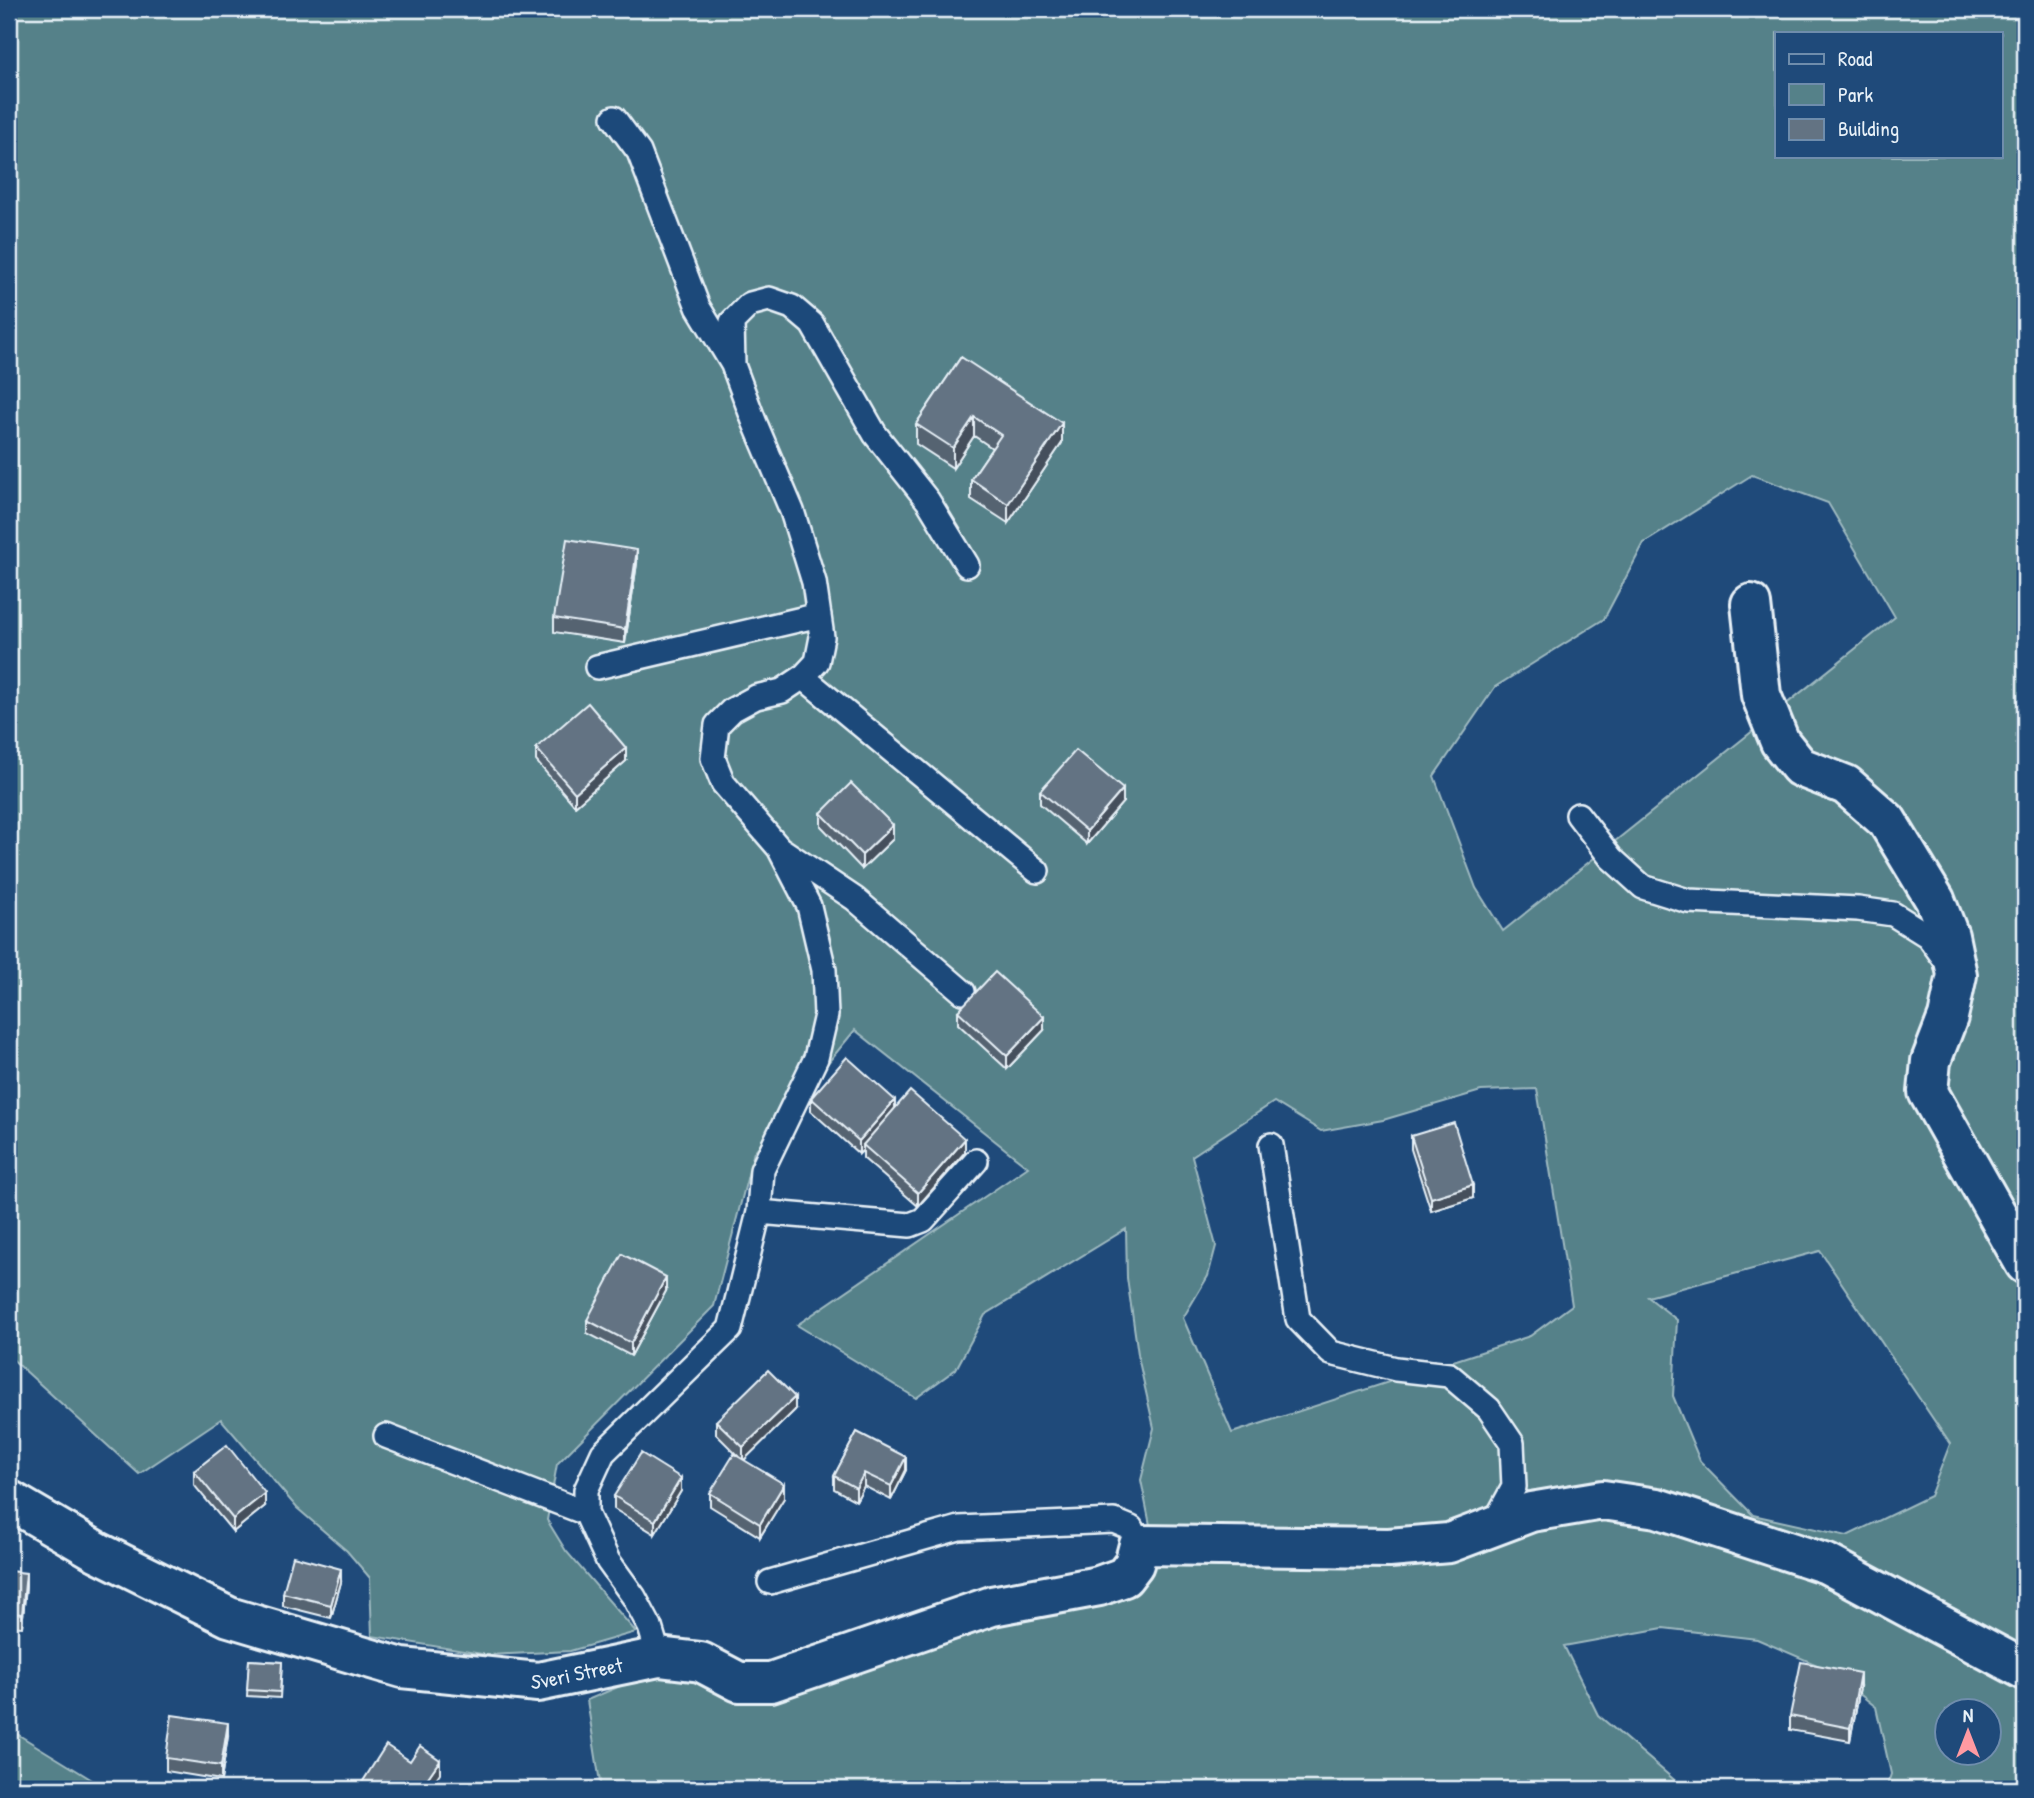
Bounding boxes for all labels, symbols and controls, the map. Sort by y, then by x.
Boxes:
legend [1775,32,2002,158]
text: Road [1838,44,1872,73]
text: Park [1838,80,1873,109]
text: Building [1838,114,1899,143]
street label: Sveri Street [530,1650,626,1696]
north arrow [1932,1696,2002,1766]
text: N [1963,1702,1973,1728]

